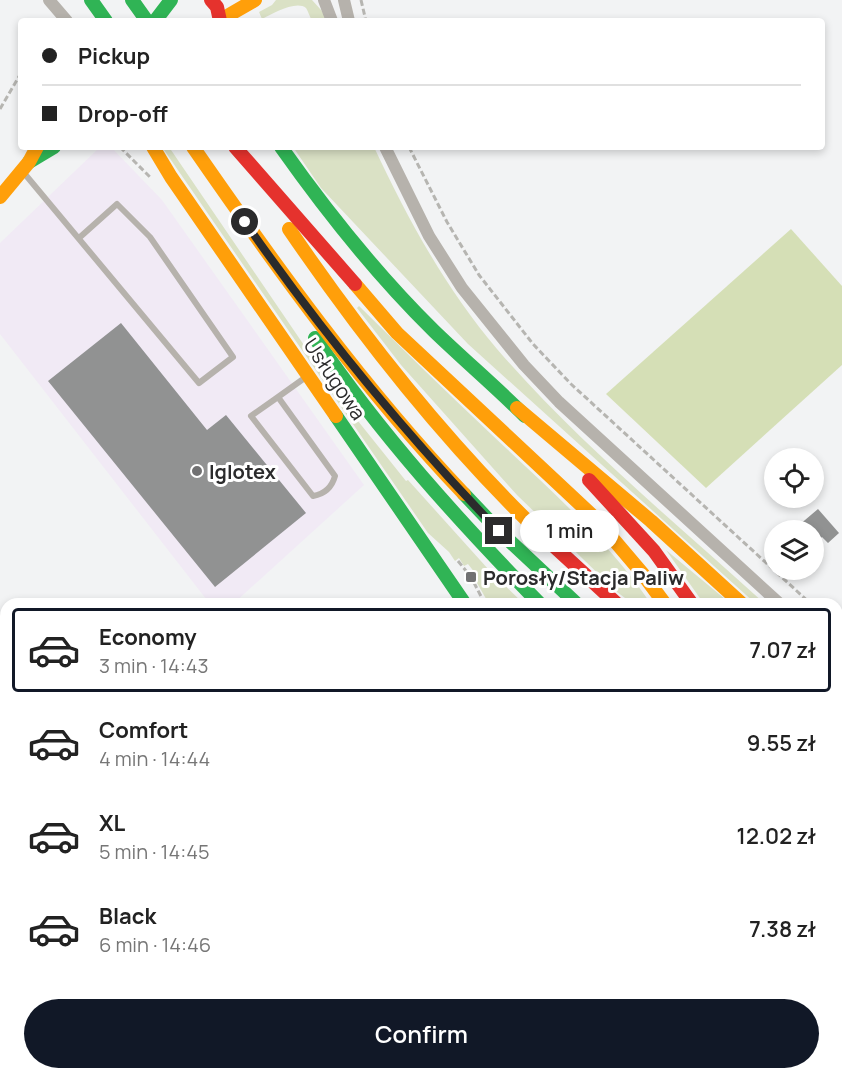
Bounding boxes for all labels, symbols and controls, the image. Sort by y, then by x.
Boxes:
text: Pickup [78,41,150,71]
text: Drop-off [78,99,168,129]
route start [231,208,258,235]
street label: Usługowa [298,333,372,425]
map controls [764,448,824,580]
button: locate [764,448,824,508]
place label: Iglotex [209,458,276,485]
marker: Iglotex [190,464,204,478]
callout: 1 min [520,510,619,552]
route end [485,517,512,544]
text: 1 min [546,517,593,544]
button: layers [764,520,824,580]
place label: Porosły/Stacja Paliw [483,564,684,591]
marker: Porosły/Stacja Paliw [464,570,478,584]
text: Economy [99,622,197,652]
icon: car [27,623,81,677]
text: 7.07 zł [749,635,816,665]
text: 3 min · 14:43 [99,652,209,679]
text: Comfort [99,715,188,745]
icon: car [27,716,81,770]
text: 9.55 zł [747,728,816,758]
text: 4 min · 14:44 [99,745,210,772]
text: XL [99,808,125,838]
icon: car [27,809,81,863]
text: 12.02 zł [737,821,816,851]
text: 5 min · 14:45 [99,838,210,865]
text: Black [99,901,156,931]
icon: car [27,902,81,956]
text: 7.38 zł [749,914,816,944]
text: 6 min · 14:46 [99,931,211,958]
button: Confirm [24,999,819,1068]

